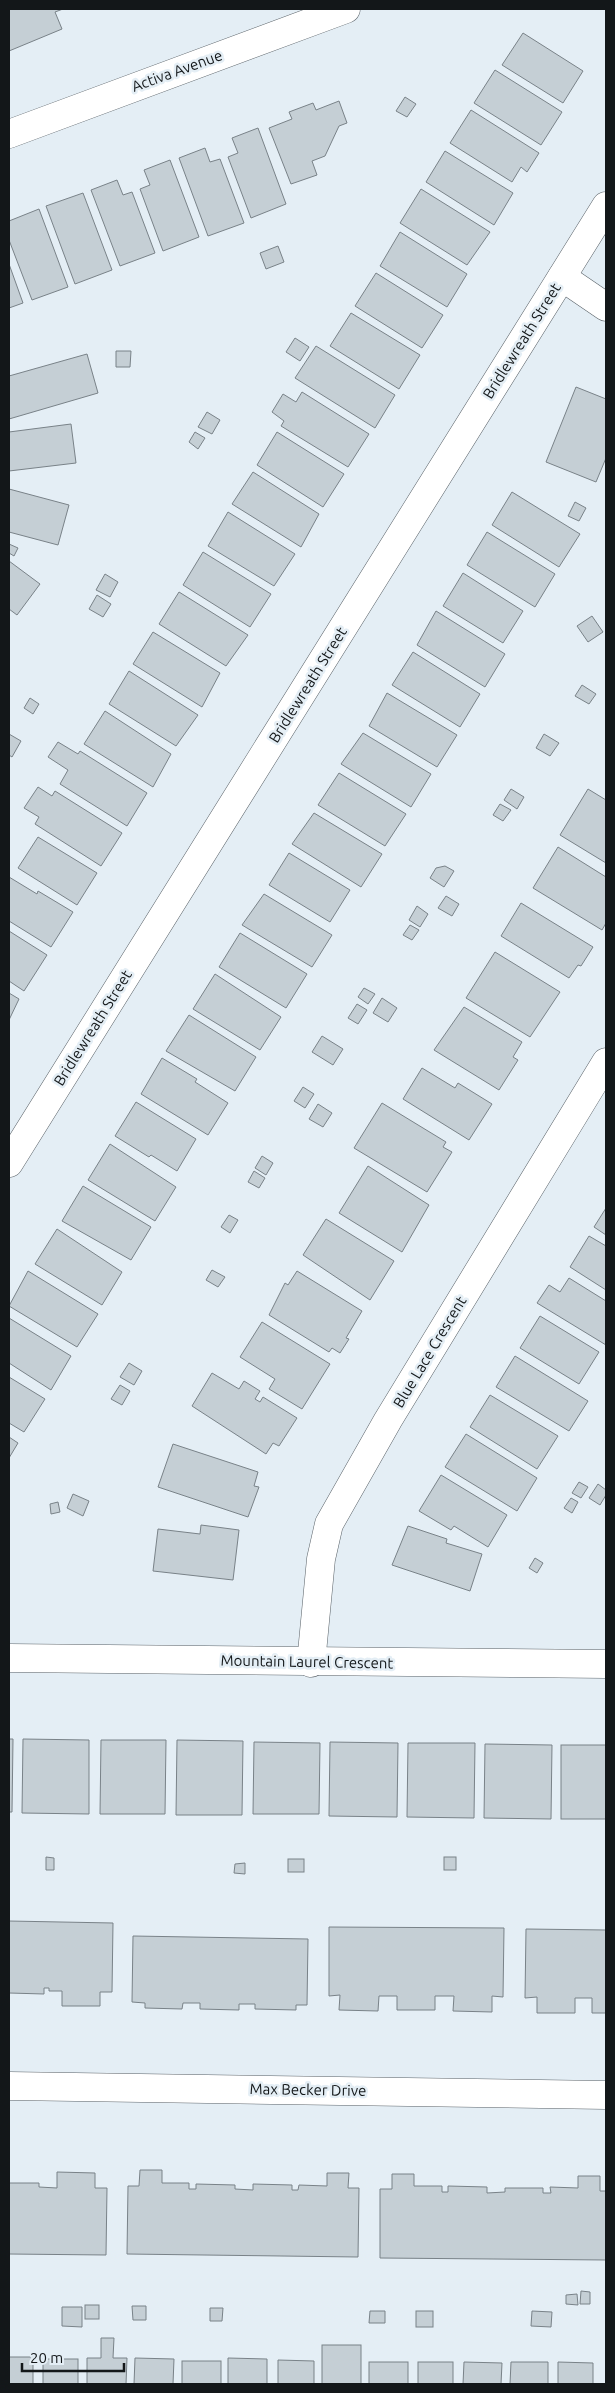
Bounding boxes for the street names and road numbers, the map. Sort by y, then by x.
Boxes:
street label: Activa Avenue [129,46,224,95]
street label: Bridlewreath Street [479,280,564,402]
street label: Bridlewreath Street [265,624,350,746]
street label: Bridlewreath Street [50,967,135,1089]
street label: Blue Lace Crescent [390,1293,470,1411]
street label: Mountain Laurel Crescent [221,1651,394,1672]
street label: Max Becker Drive [250,2080,367,2099]

